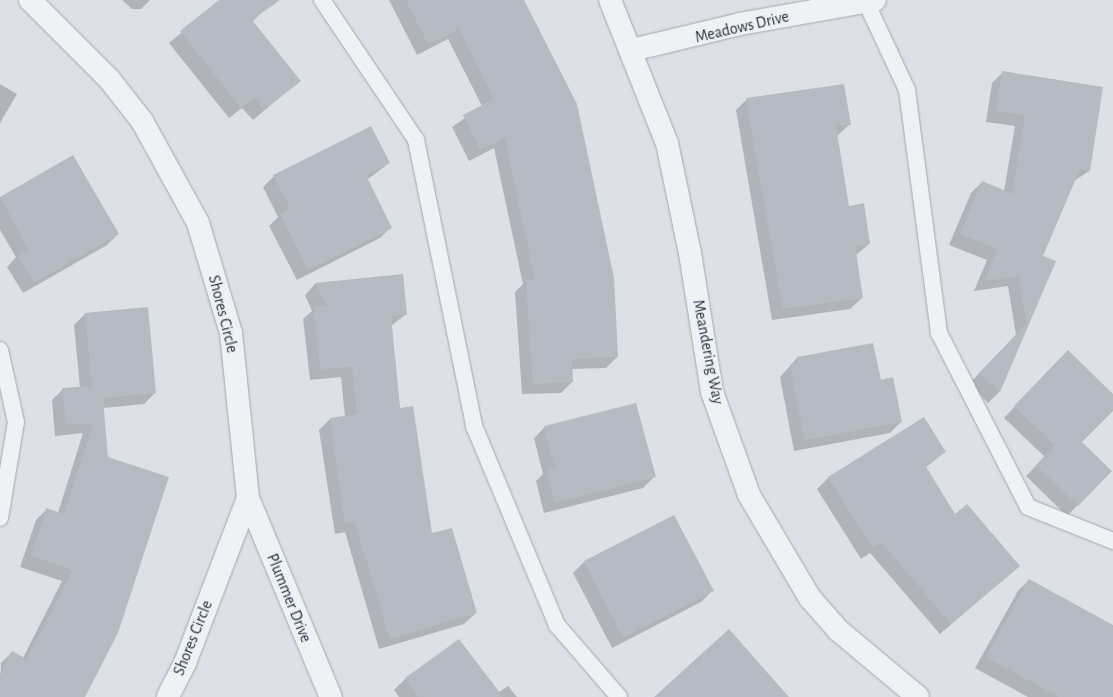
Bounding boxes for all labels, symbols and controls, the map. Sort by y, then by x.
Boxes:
street label: Meadows Drive [693,7,791,47]
street label: Shores Circle [204,273,242,355]
street label: Meandering Way [688,298,728,406]
street label: Plummer Drive [262,551,316,645]
street label: Shores Circle [169,598,217,678]

